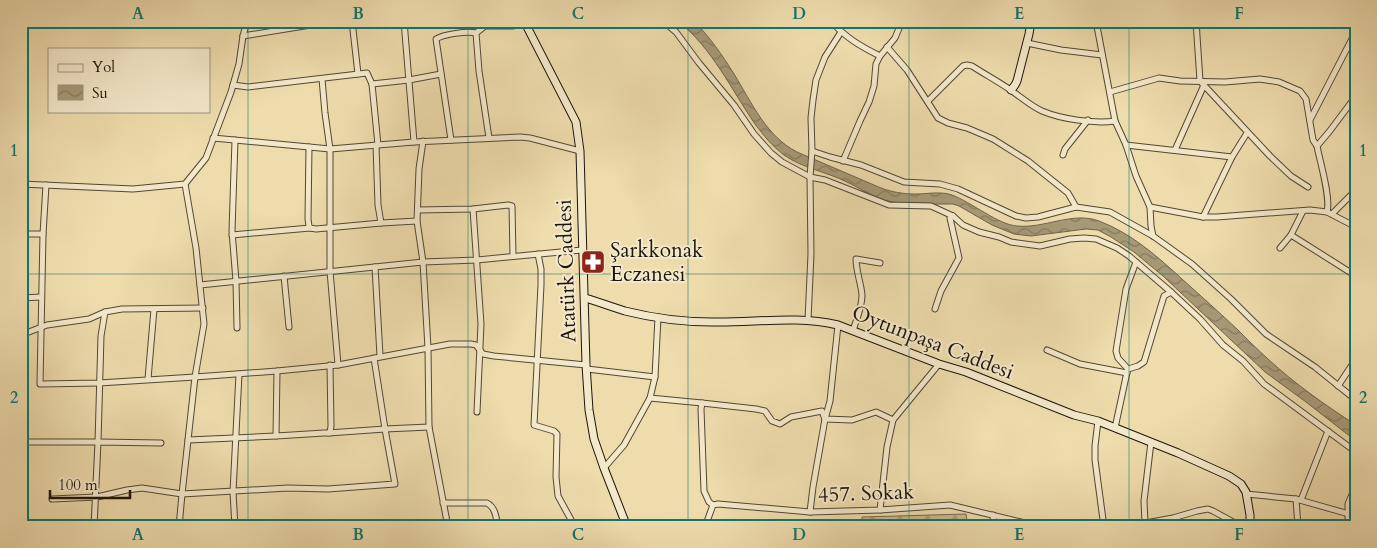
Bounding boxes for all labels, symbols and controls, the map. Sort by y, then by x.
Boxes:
text: A [132,3,144,25]
text: B [352,3,364,25]
text: C [572,3,584,25]
text: D [792,3,806,25]
text: E [1014,3,1024,25]
text: F [1234,3,1244,25]
legend [48,48,210,112]
text: Yol [92,57,115,77]
text: Su [92,83,108,103]
text: 1 [10,140,18,162]
text: 1 [1359,140,1367,162]
street label: Atatürk Caddesi [550,199,583,343]
place label: Şarkkonak Eczanesi [610,236,704,289]
pharmacy icon: Şarkkonak Eczanesi [580,249,606,275]
street label: Oytunpaşa Caddesi [848,298,1018,387]
text: 2 [10,387,18,409]
text: 2 [1359,387,1367,409]
scale bar [50,468,130,500]
text: 100 m [58,475,98,495]
street label: 457. Sokak [817,477,916,510]
text: A [132,524,144,546]
text: B [352,524,364,546]
text: C [572,524,584,546]
text: D [792,524,806,546]
text: E [1014,524,1024,546]
text: F [1234,524,1244,546]

